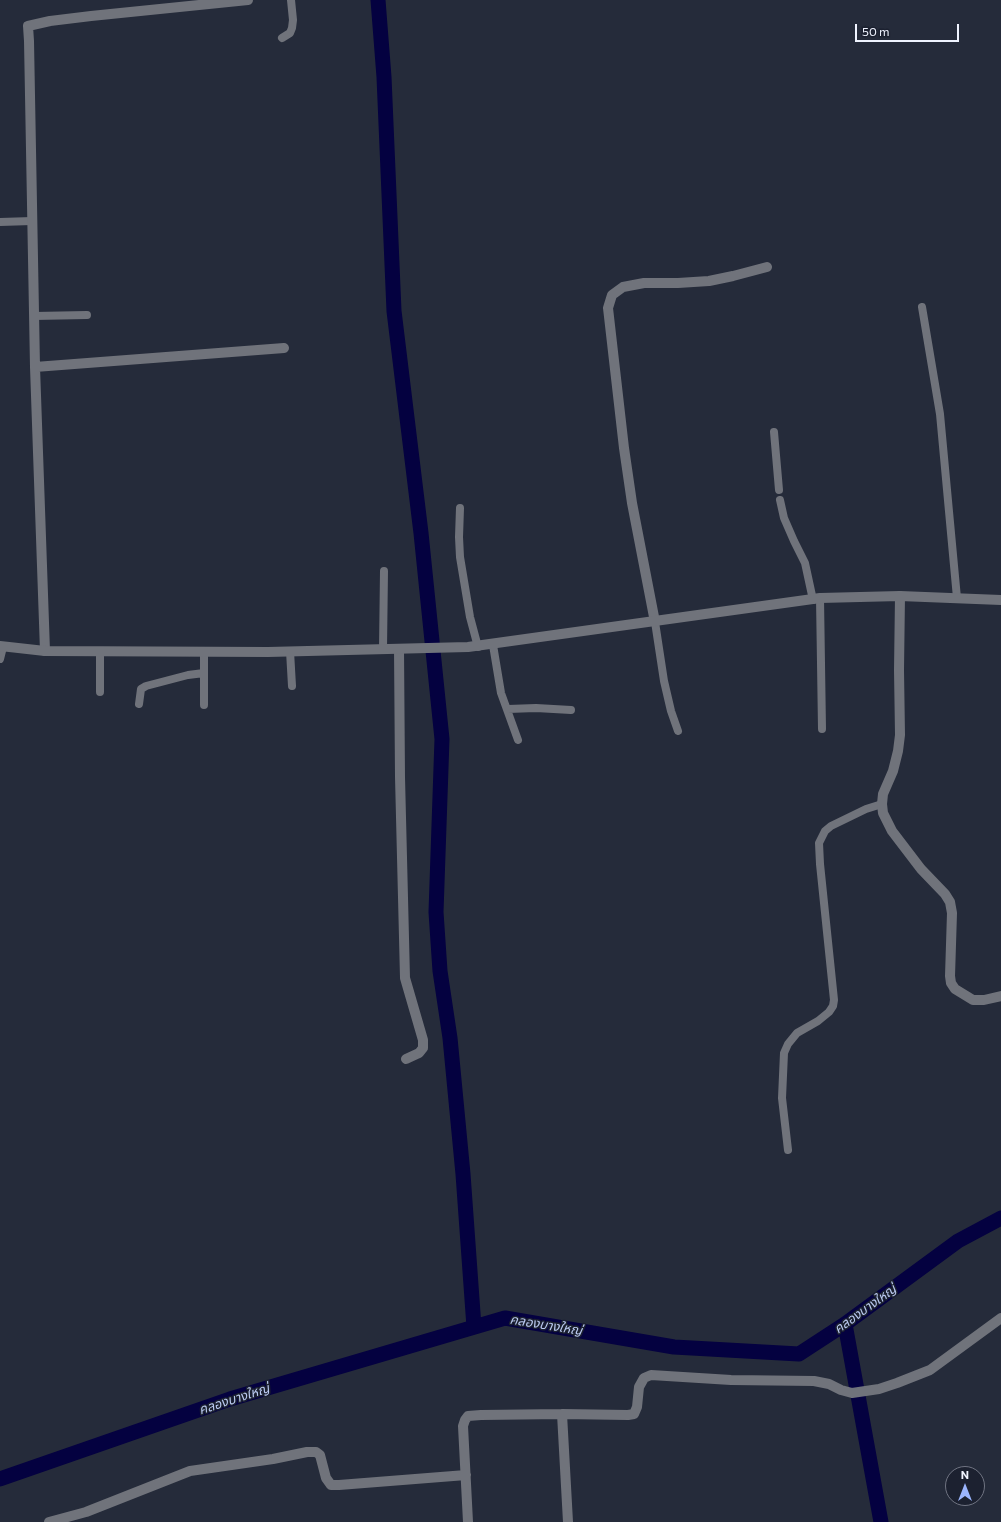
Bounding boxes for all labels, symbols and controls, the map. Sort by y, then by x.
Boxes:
scale bar [857,16,961,42]
text: 50 m [862,24,890,38]
water label: คลองบางใหญ่ [831,1281,899,1337]
water label: คลองบางใหญ่ [509,1312,583,1338]
water label: คลองบางใหญ่ [197,1380,271,1418]
north arrow [945,1466,985,1506]
text: N [961,1468,969,1481]

